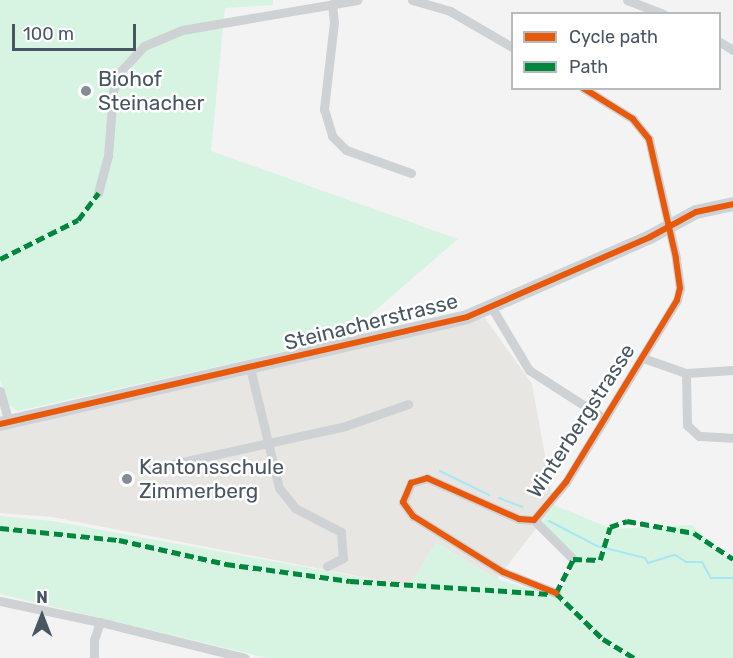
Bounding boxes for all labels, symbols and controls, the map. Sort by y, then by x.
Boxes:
scale bar [15,12,140,50]
legend [511,12,721,90]
text: 100 m [23,23,74,45]
text: Cycle path [569,26,658,48]
text: Path [569,56,608,78]
place label: Biohof Steinacher [98,66,205,116]
marker: Biohof Steinacher [79,84,93,98]
street label: Steinacherstrasse [282,288,460,356]
street label: Winterbergstrasse [522,339,640,503]
place label: Kantonsschule Zimmerberg [139,454,284,504]
marker: Kantonsschule Zimmerberg [120,472,134,486]
north arrow [12,586,72,646]
text: N [36,588,48,607]

